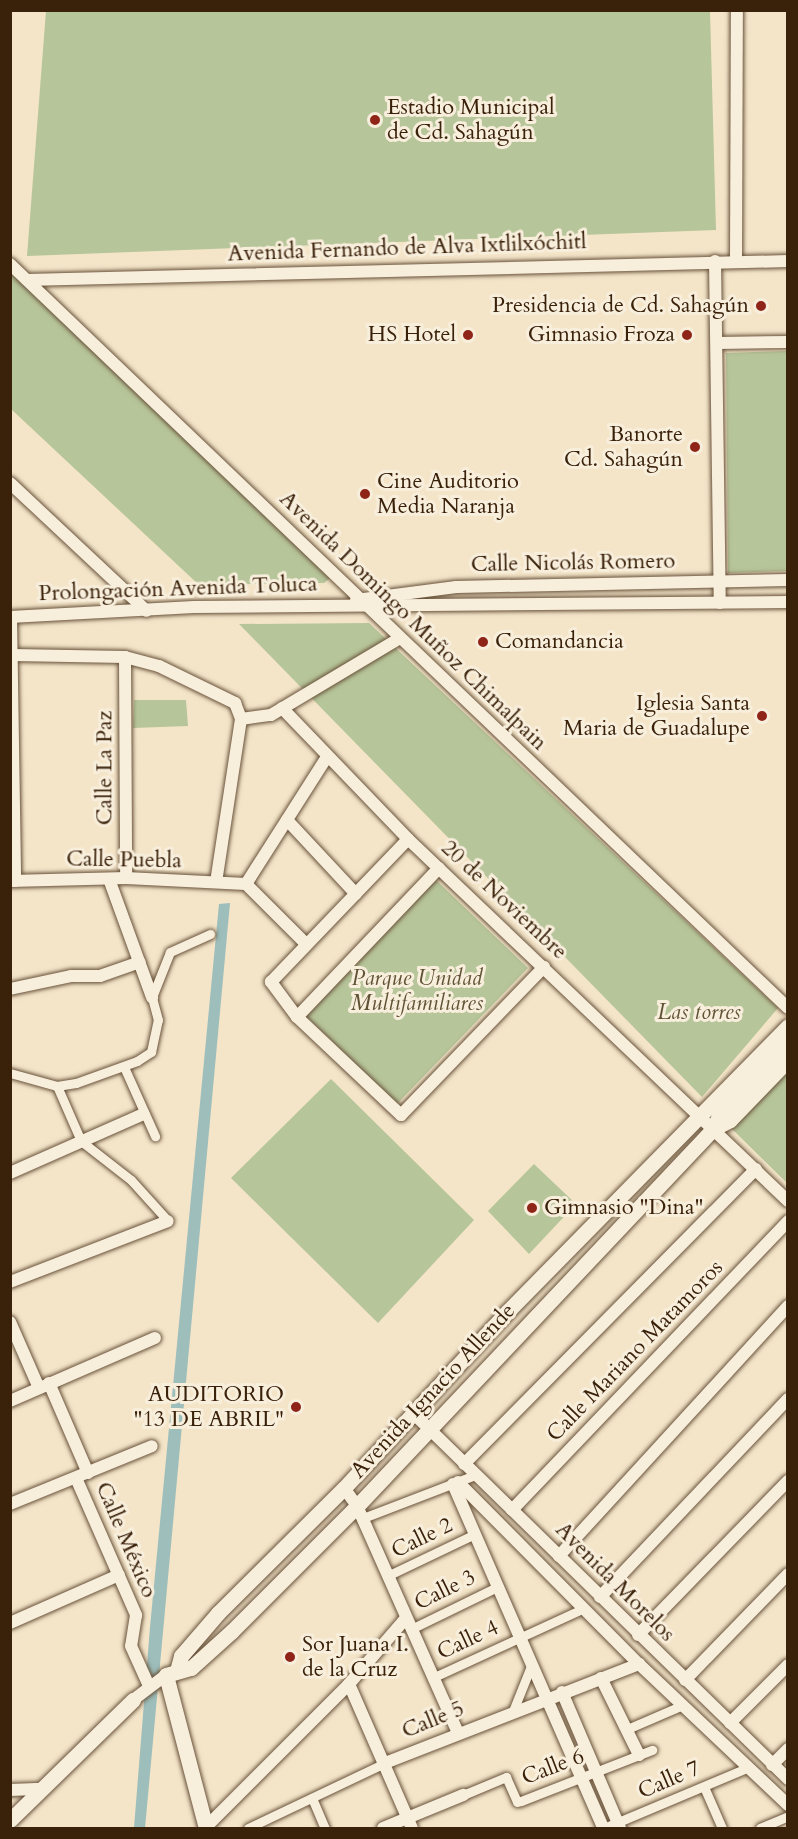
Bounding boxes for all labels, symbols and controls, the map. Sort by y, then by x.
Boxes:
place label: Estadio Municipal de Cd. Sahagún [387,94,555,146]
marker: Estadio Municipal de Cd. Sahagún [368,113,382,127]
street label: Avenida Fernando de Alva Ixtlilxóchitl [227,229,587,267]
place label: Presidencia de Cd. Sahagún [492,293,749,319]
marker: Presidencia de Cd. Sahagún [754,299,768,313]
place label: HS Hotel [368,322,456,348]
place label: Gimnasio Froza [528,322,675,348]
marker: HS Hotel [461,328,475,342]
marker: Gimnasio Froza [680,328,694,342]
place label: Banorte Cd. Sahagún [564,421,683,472]
marker: Banorte Cd. Sahagún [688,440,702,454]
place label: Cine Auditorio Media Naranja [377,468,519,520]
street label: Avenida Domingo Muñoz Chimalpain [274,486,552,756]
marker: Cine Auditorio Media Naranja [358,487,372,501]
street label: Calle Nicolás Romero [471,548,675,578]
street label: Prolongación Avenida Toluca [38,571,318,607]
place label: Comandancia [495,629,624,655]
marker: Comandancia [476,635,490,649]
place label: Iglesia Santa Maria de Guadalupe [563,690,750,742]
marker: Iglesia Santa Maria de Guadalupe [755,709,769,723]
street label: Calle La Paz [92,711,118,825]
street label: 20 de Noviembre [436,835,572,965]
street label: Calle Puebla [66,846,182,874]
park label: Parque Unidad Multifamiliares [351,965,483,1016]
park label: Las torres [657,1000,741,1026]
place label: Gimnasio "Dina" [544,1195,704,1221]
marker: Gimnasio "Dina" [525,1201,539,1215]
street label: Calle Mariano Matamoros [541,1255,729,1447]
street label: Avenida Ignacio Allende [345,1298,521,1484]
place label: AUDITORIO "13 DE ABRIL" [134,1381,284,1432]
marker: AUDITORIO "13 DE ABRIL" [289,1400,303,1414]
street label: Calle México [90,1478,162,1602]
street label: Calle 2 [387,1512,457,1564]
street label: Avenida Morelos [550,1517,680,1647]
street label: Calle 3 [410,1564,480,1616]
street label: Calle 4 [433,1614,503,1666]
place label: Sor Juana I. de la Cruz [302,1631,409,1682]
marker: Sor Juana I. de la Cruz [283,1650,297,1664]
street label: Calle 5 [398,1696,468,1744]
street label: Calle 6 [518,1743,588,1791]
street label: Calle 7 [634,1755,704,1805]

